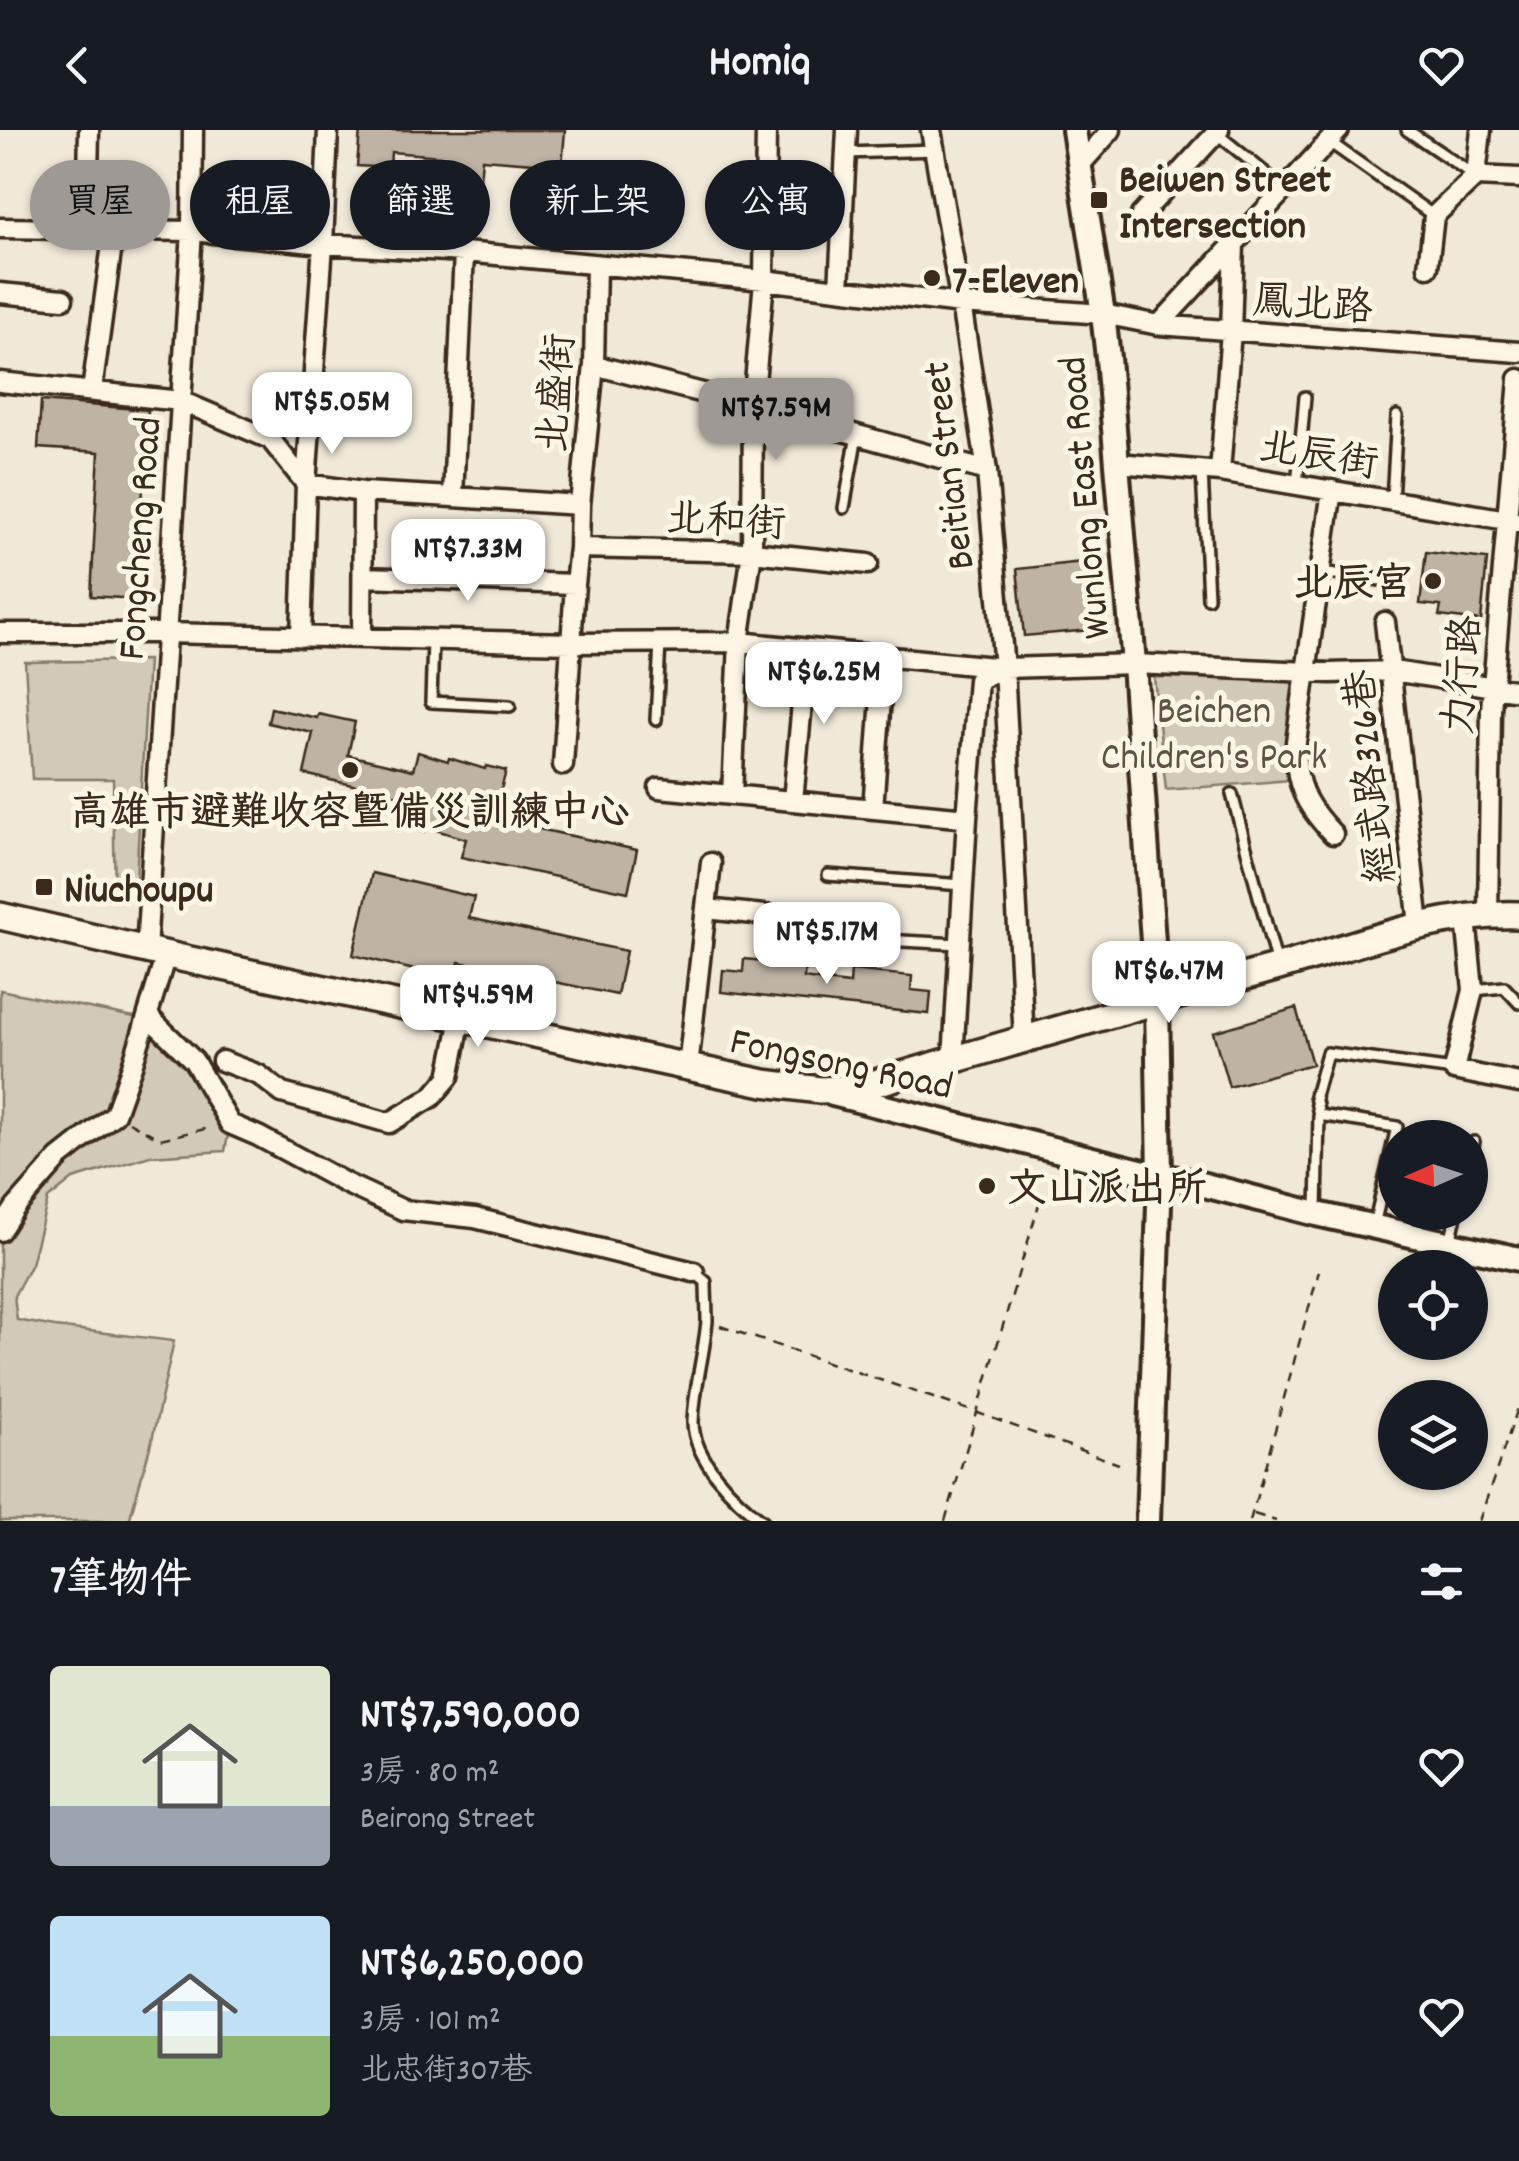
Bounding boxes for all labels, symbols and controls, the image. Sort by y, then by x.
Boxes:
text: Homiq [708,33,811,97]
icon: back [50,38,105,93]
icon: heart [1414,38,1469,93]
place label: Beiwen Street Intersection [1119,155,1331,258]
chip: 買屋 [30,160,170,250]
chip: 租屋 [190,160,330,250]
chip: 篩選 [350,160,490,250]
chip: 新上架 [510,160,685,250]
chip: 公寓 [705,160,845,250]
marker: Beiwen Street Intersection [1088,189,1110,211]
place label: 7-Eleven [952,256,1079,313]
marker: 7-Eleven [921,267,943,289]
street label: 鳳北路 [1251,276,1374,341]
street label: 北盛街 [528,332,593,455]
street label: Wunlong East Road [1048,354,1129,641]
street label: Beitian Street [911,358,994,573]
pin: NT$5.05M [229,372,435,457]
pin: NT$7.59M [673,378,879,463]
text: NT$5.05M [274,381,390,427]
text: NT$7.59M [721,387,831,433]
street label: Fongcheng Road [107,415,180,662]
street label: 北辰街 [1254,422,1382,497]
street label: 北和街 [664,494,787,557]
pin: NT$7.33M [365,519,571,604]
text: NT$7.33M [413,528,523,574]
place label: 北辰宮 [1293,559,1413,616]
marker: 北辰宮 [1422,570,1444,592]
street label: 力行路 [1434,614,1499,737]
pin: NT$6.25M [721,642,927,727]
text: NT$6.25M [767,651,881,697]
street label: 經武路326巷 [1335,667,1414,886]
park label: Beichen Children's Park [1101,686,1327,789]
marker: 高雄市避難收容暨備災訓練中心 [339,759,361,781]
place label: 高雄市避難收容暨備災訓練中心 [70,788,630,845]
place label: Niuchoupu [64,865,213,922]
marker: Niuchoupu [33,876,55,898]
pin: NT$5.17M [724,902,930,987]
text: NT$5.17M [776,911,878,957]
pin: NT$6.47M [1066,941,1272,1026]
text: NT$6.47M [1114,950,1224,996]
pin: NT$4.59M [375,965,581,1050]
text: NT$4.59M [422,974,534,1020]
street label: Fongsong Road [724,1016,957,1119]
north arrow [1378,1120,1488,1230]
map controls [1378,1120,1488,1490]
place label: 文山派出所 [1007,1164,1207,1221]
marker: 文山派出所 [976,1175,998,1197]
button: locate [1378,1250,1488,1360]
button: layers [1378,1380,1488,1490]
text: 7筆物件 [50,1554,192,1614]
icon: filters [1414,1554,1469,1609]
text: NT$7,590,000 [360,1688,581,1748]
icon: home [130,1706,250,1826]
icon: heart [1414,1739,1469,1794]
text: 3房 · 80 m² [360,1752,499,1798]
text: Beirong Street [360,1798,535,1844]
text: NT$6,250,000 [360,1936,585,1996]
icon: home [130,1956,250,2076]
icon: heart [1414,1989,1469,2044]
text: 3房 · 101 m² [360,2000,501,2046]
text: 北忠街307巷 [360,2050,532,2096]

